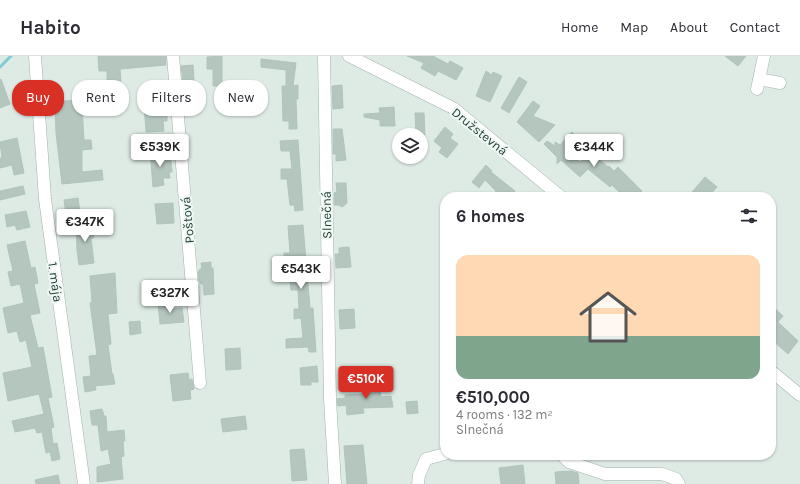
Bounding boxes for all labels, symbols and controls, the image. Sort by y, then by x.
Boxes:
text: Habito [20,17,81,39]
text: Home [561,19,598,36]
text: Map [620,19,648,36]
text: About [670,19,708,36]
text: Contact [730,19,780,36]
chip: Buy [12,80,64,116]
chip: Rent [72,80,129,116]
chip: Filters [137,80,206,116]
chip: New [214,80,268,116]
street label: Družstevná [449,104,511,158]
map controls [392,128,428,164]
button: layers [392,128,428,164]
pin: €539K [132,134,188,168]
pin: €344K [566,134,622,168]
text: €539K [140,139,180,154]
text: €344K [574,139,614,154]
street label: Slnečná [319,191,334,239]
street label: Poštová [178,196,197,244]
icon: filters [738,205,760,227]
text: 6 homes [456,206,525,226]
pin: €347K [57,209,113,243]
text: €347K [65,214,105,229]
pin: €543K [273,256,329,290]
street label: 1. mája [45,261,66,303]
text: €543K [281,261,321,276]
pin: €327K [142,280,198,314]
icon: home [572,281,644,353]
text: €327K [150,285,190,300]
pin: €510K [338,366,394,400]
text: €510K [347,371,385,386]
text: €510,000 [456,387,530,407]
text: 4 rooms · 132 m² [456,407,553,422]
text: Slnečná [456,422,504,437]

